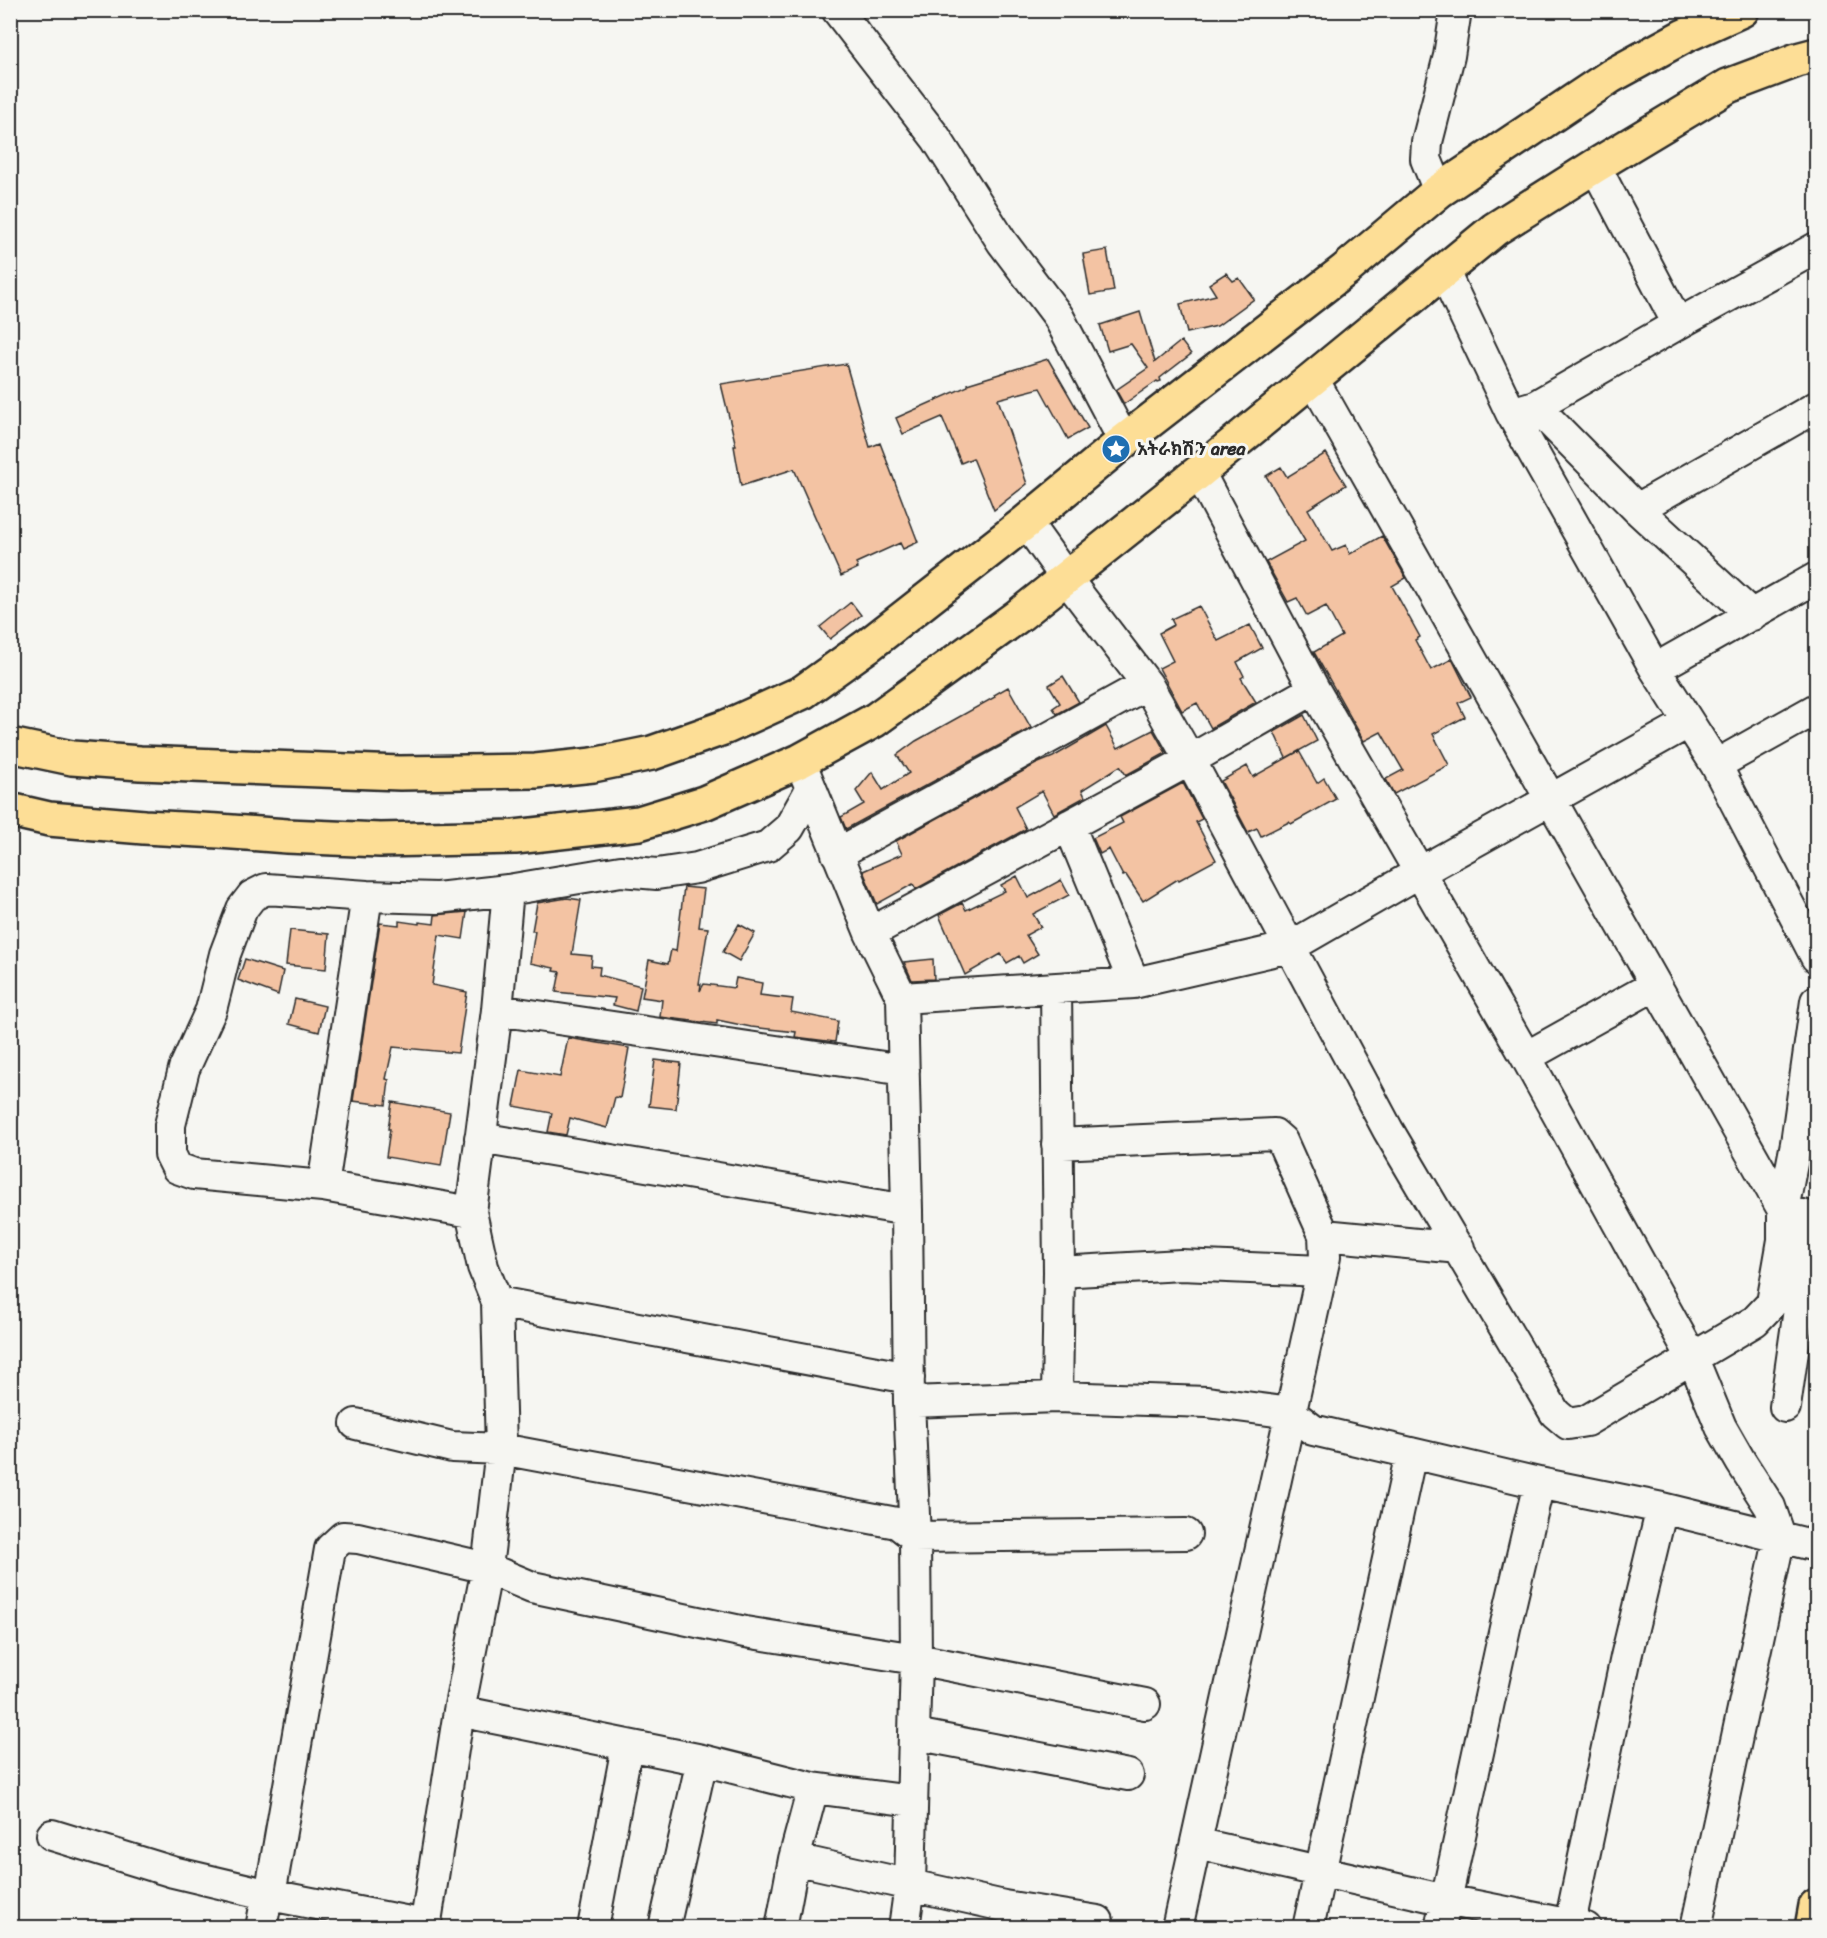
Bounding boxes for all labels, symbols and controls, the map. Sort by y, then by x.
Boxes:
place icon: አትራክሽን area [1100,433,1132,465]
place label: አትራክሽን area [1137,433,1247,465]

